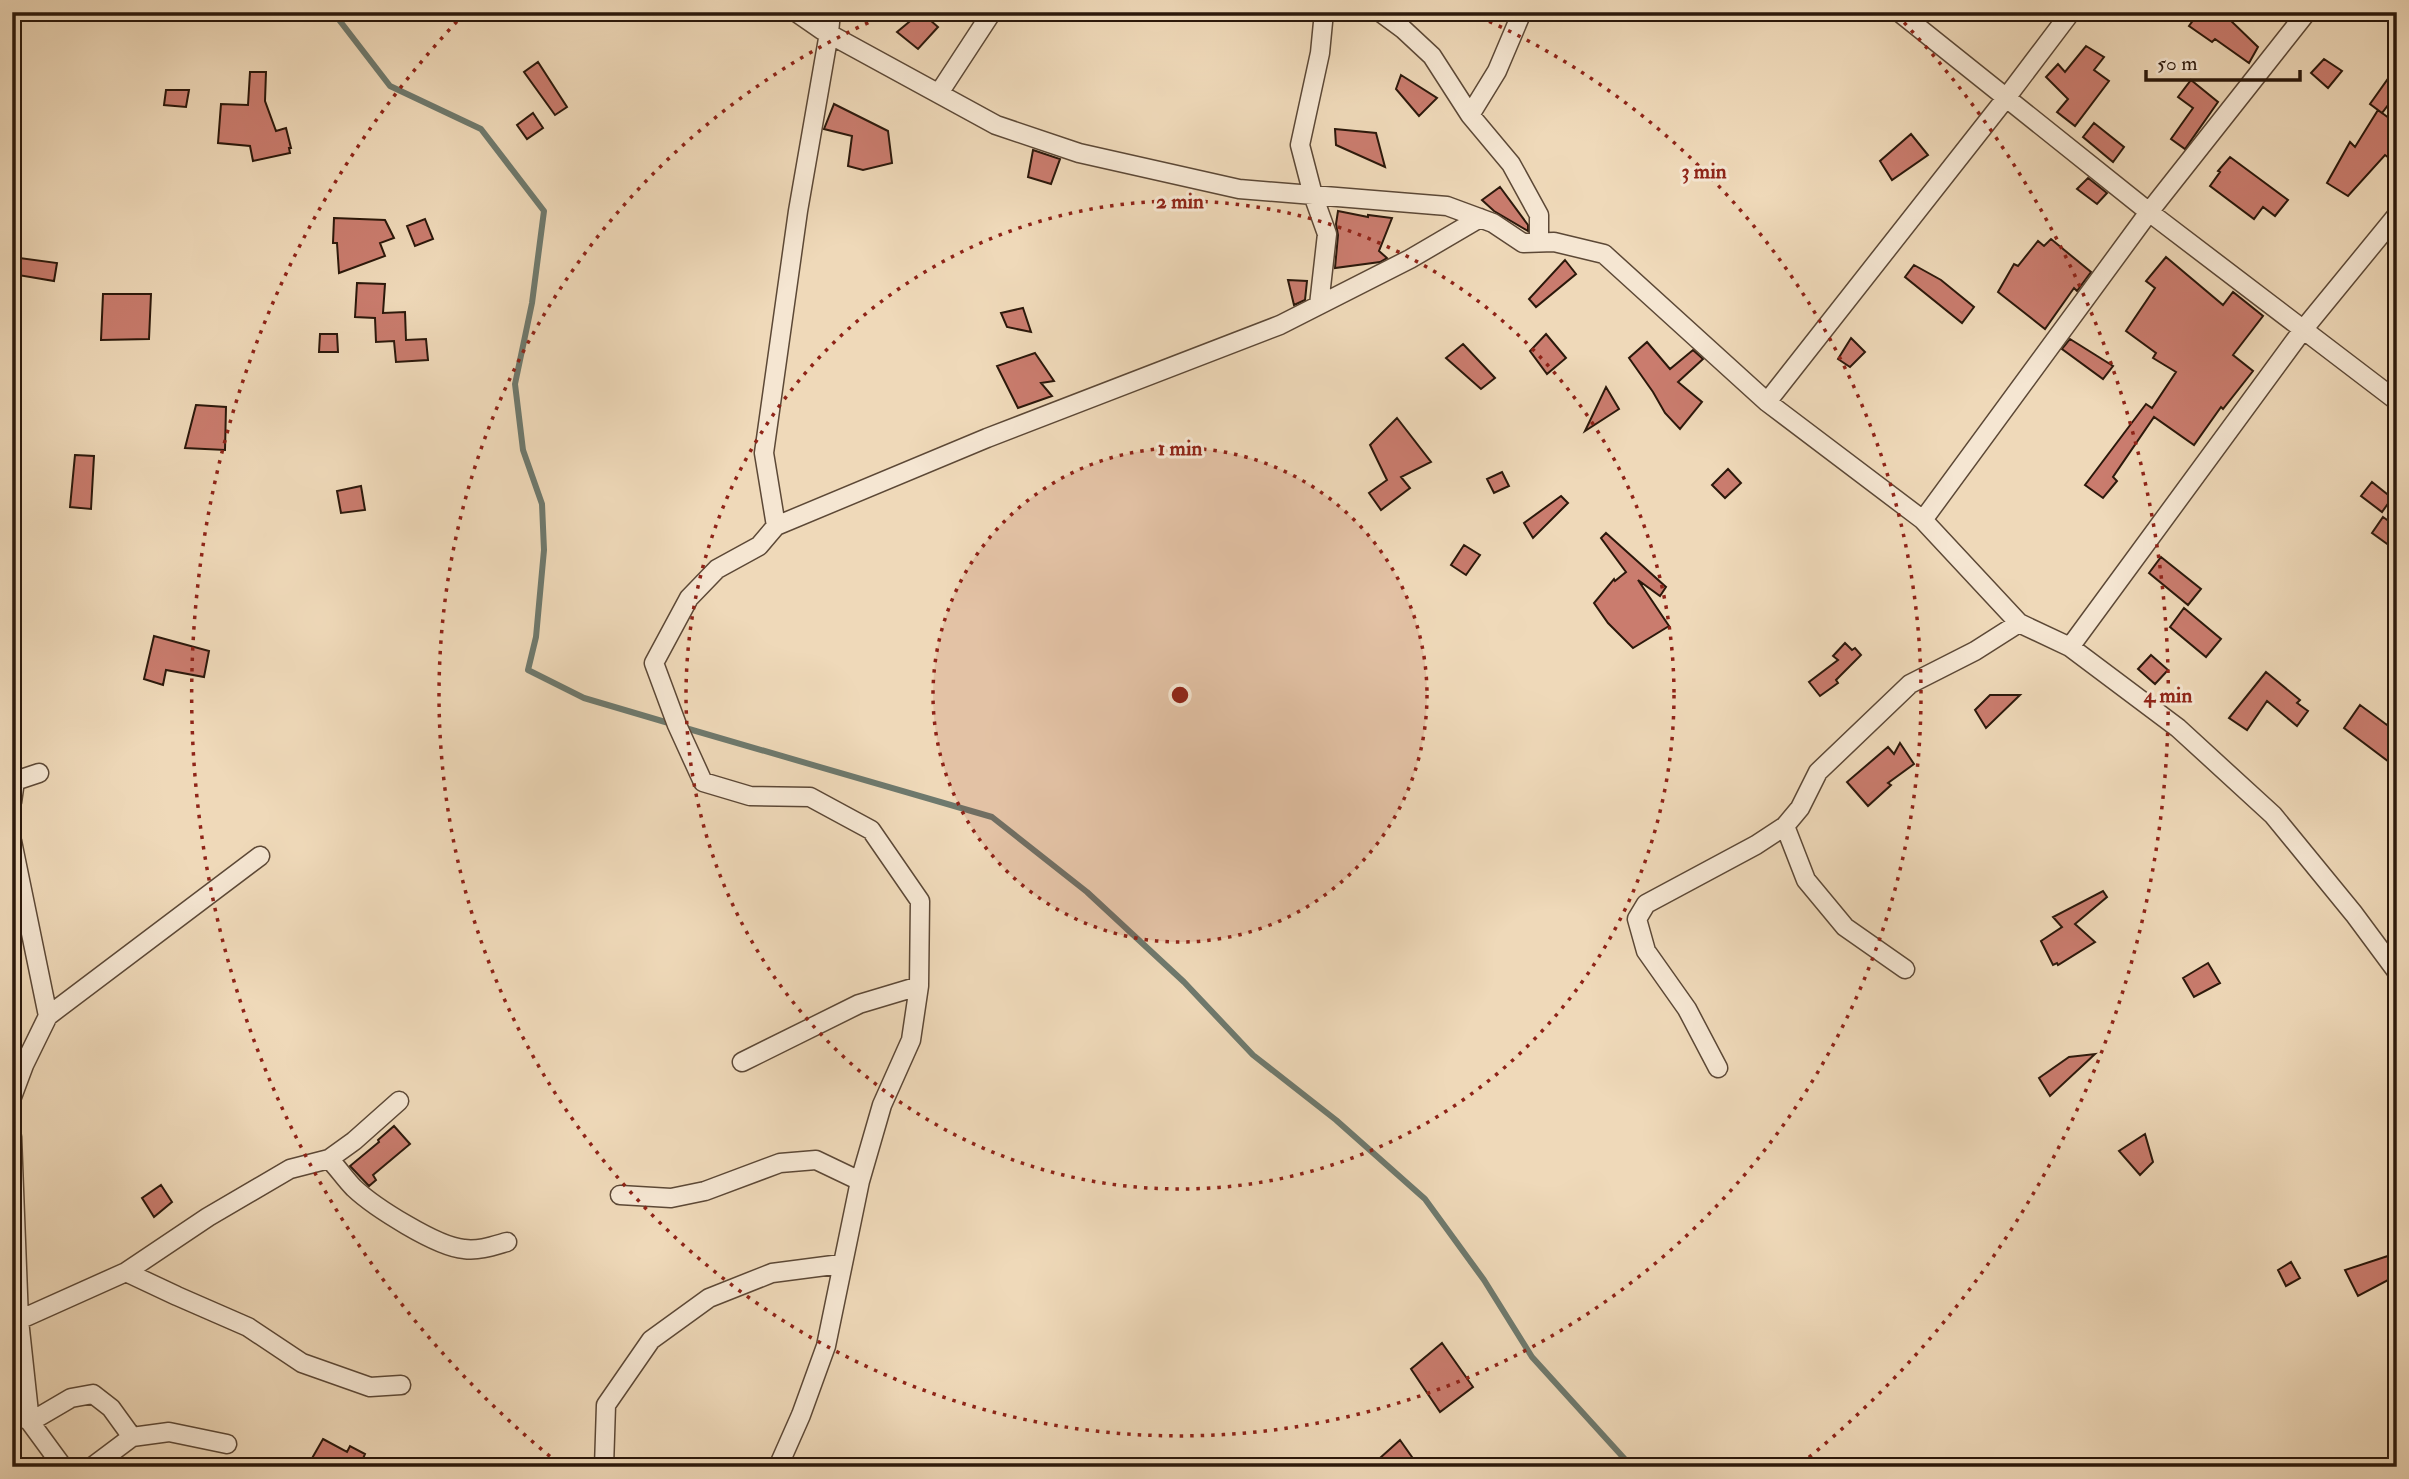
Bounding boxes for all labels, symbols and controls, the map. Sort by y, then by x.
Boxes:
scale bar [2146,38,2300,82]
text: 50 m [2157,50,2198,77]
text: 3 min [1681,158,1727,185]
text: 2 min [1156,188,1204,215]
text: 1 min [1158,435,1202,462]
text: 4 min [2143,682,2192,709]
centre of rings [1168,683,1192,707]

